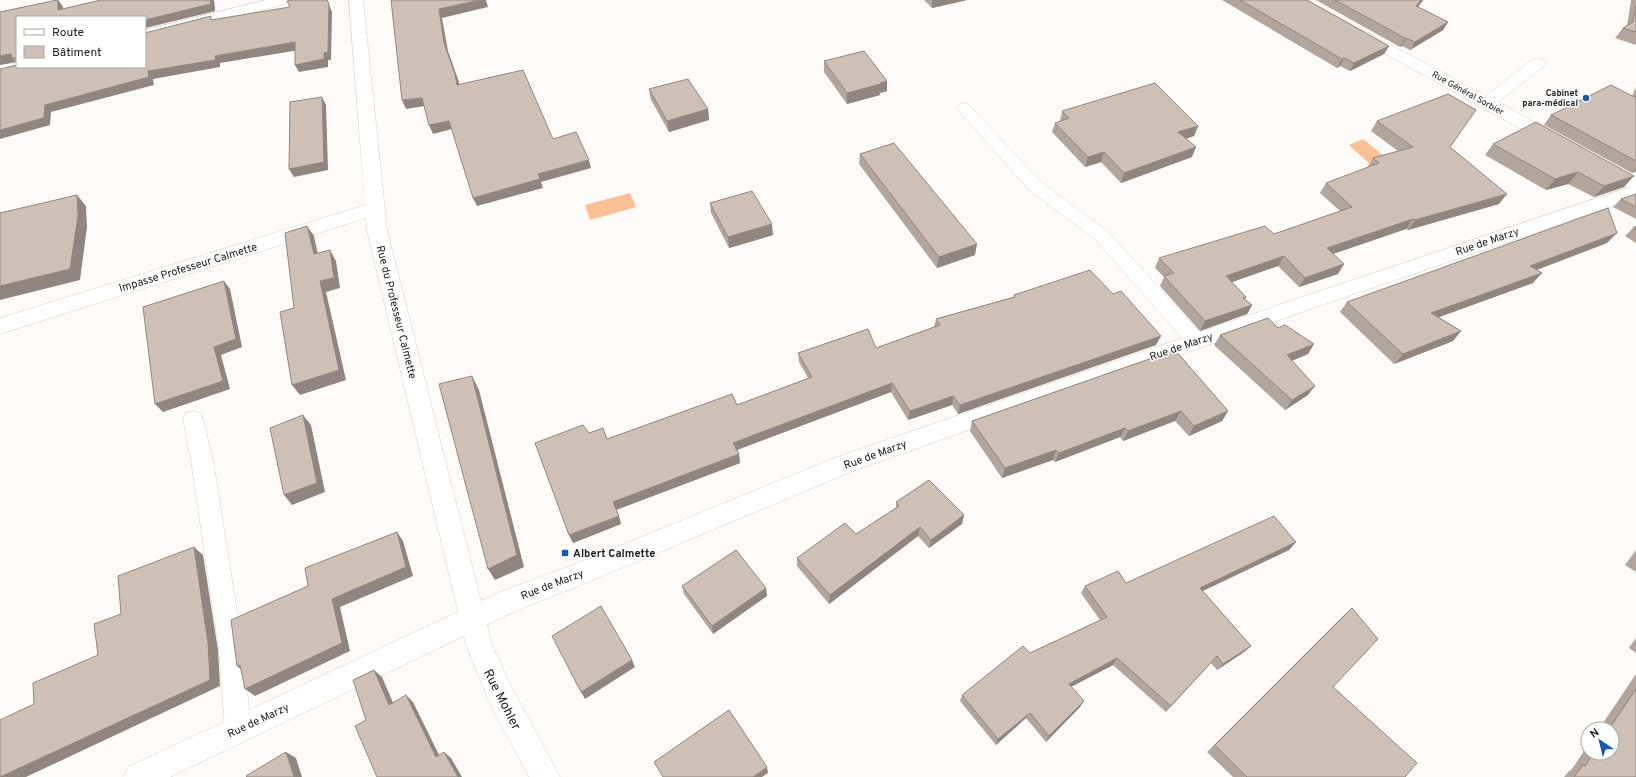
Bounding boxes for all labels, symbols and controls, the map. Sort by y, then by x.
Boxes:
legend [16,16,146,68]
text: Route [52,25,84,41]
text: Bâtiment [52,45,102,61]
street label: Rue Général Sorbier [1430,69,1506,118]
place label: Cabinet para-médical [1522,88,1578,109]
marker: Cabinet para-médical [1581,93,1591,103]
street label: Rue de Marzy [1454,224,1521,259]
street label: Impasse Professeur Calmette [117,240,259,296]
street label: Rue du Professeur Calmette [373,244,419,381]
street label: Rue de Marzy [1148,329,1215,364]
street label: Rue de Marzy [842,437,909,473]
place label: Albert Calmette [573,547,655,561]
marker: Albert Calmette [560,548,570,558]
street label: Rue de Marzy [519,566,586,603]
street label: Rue Mohler [479,667,523,733]
street label: Rue de Marzy [225,700,292,741]
north arrow [1580,721,1620,761]
text: N [1588,726,1602,742]

